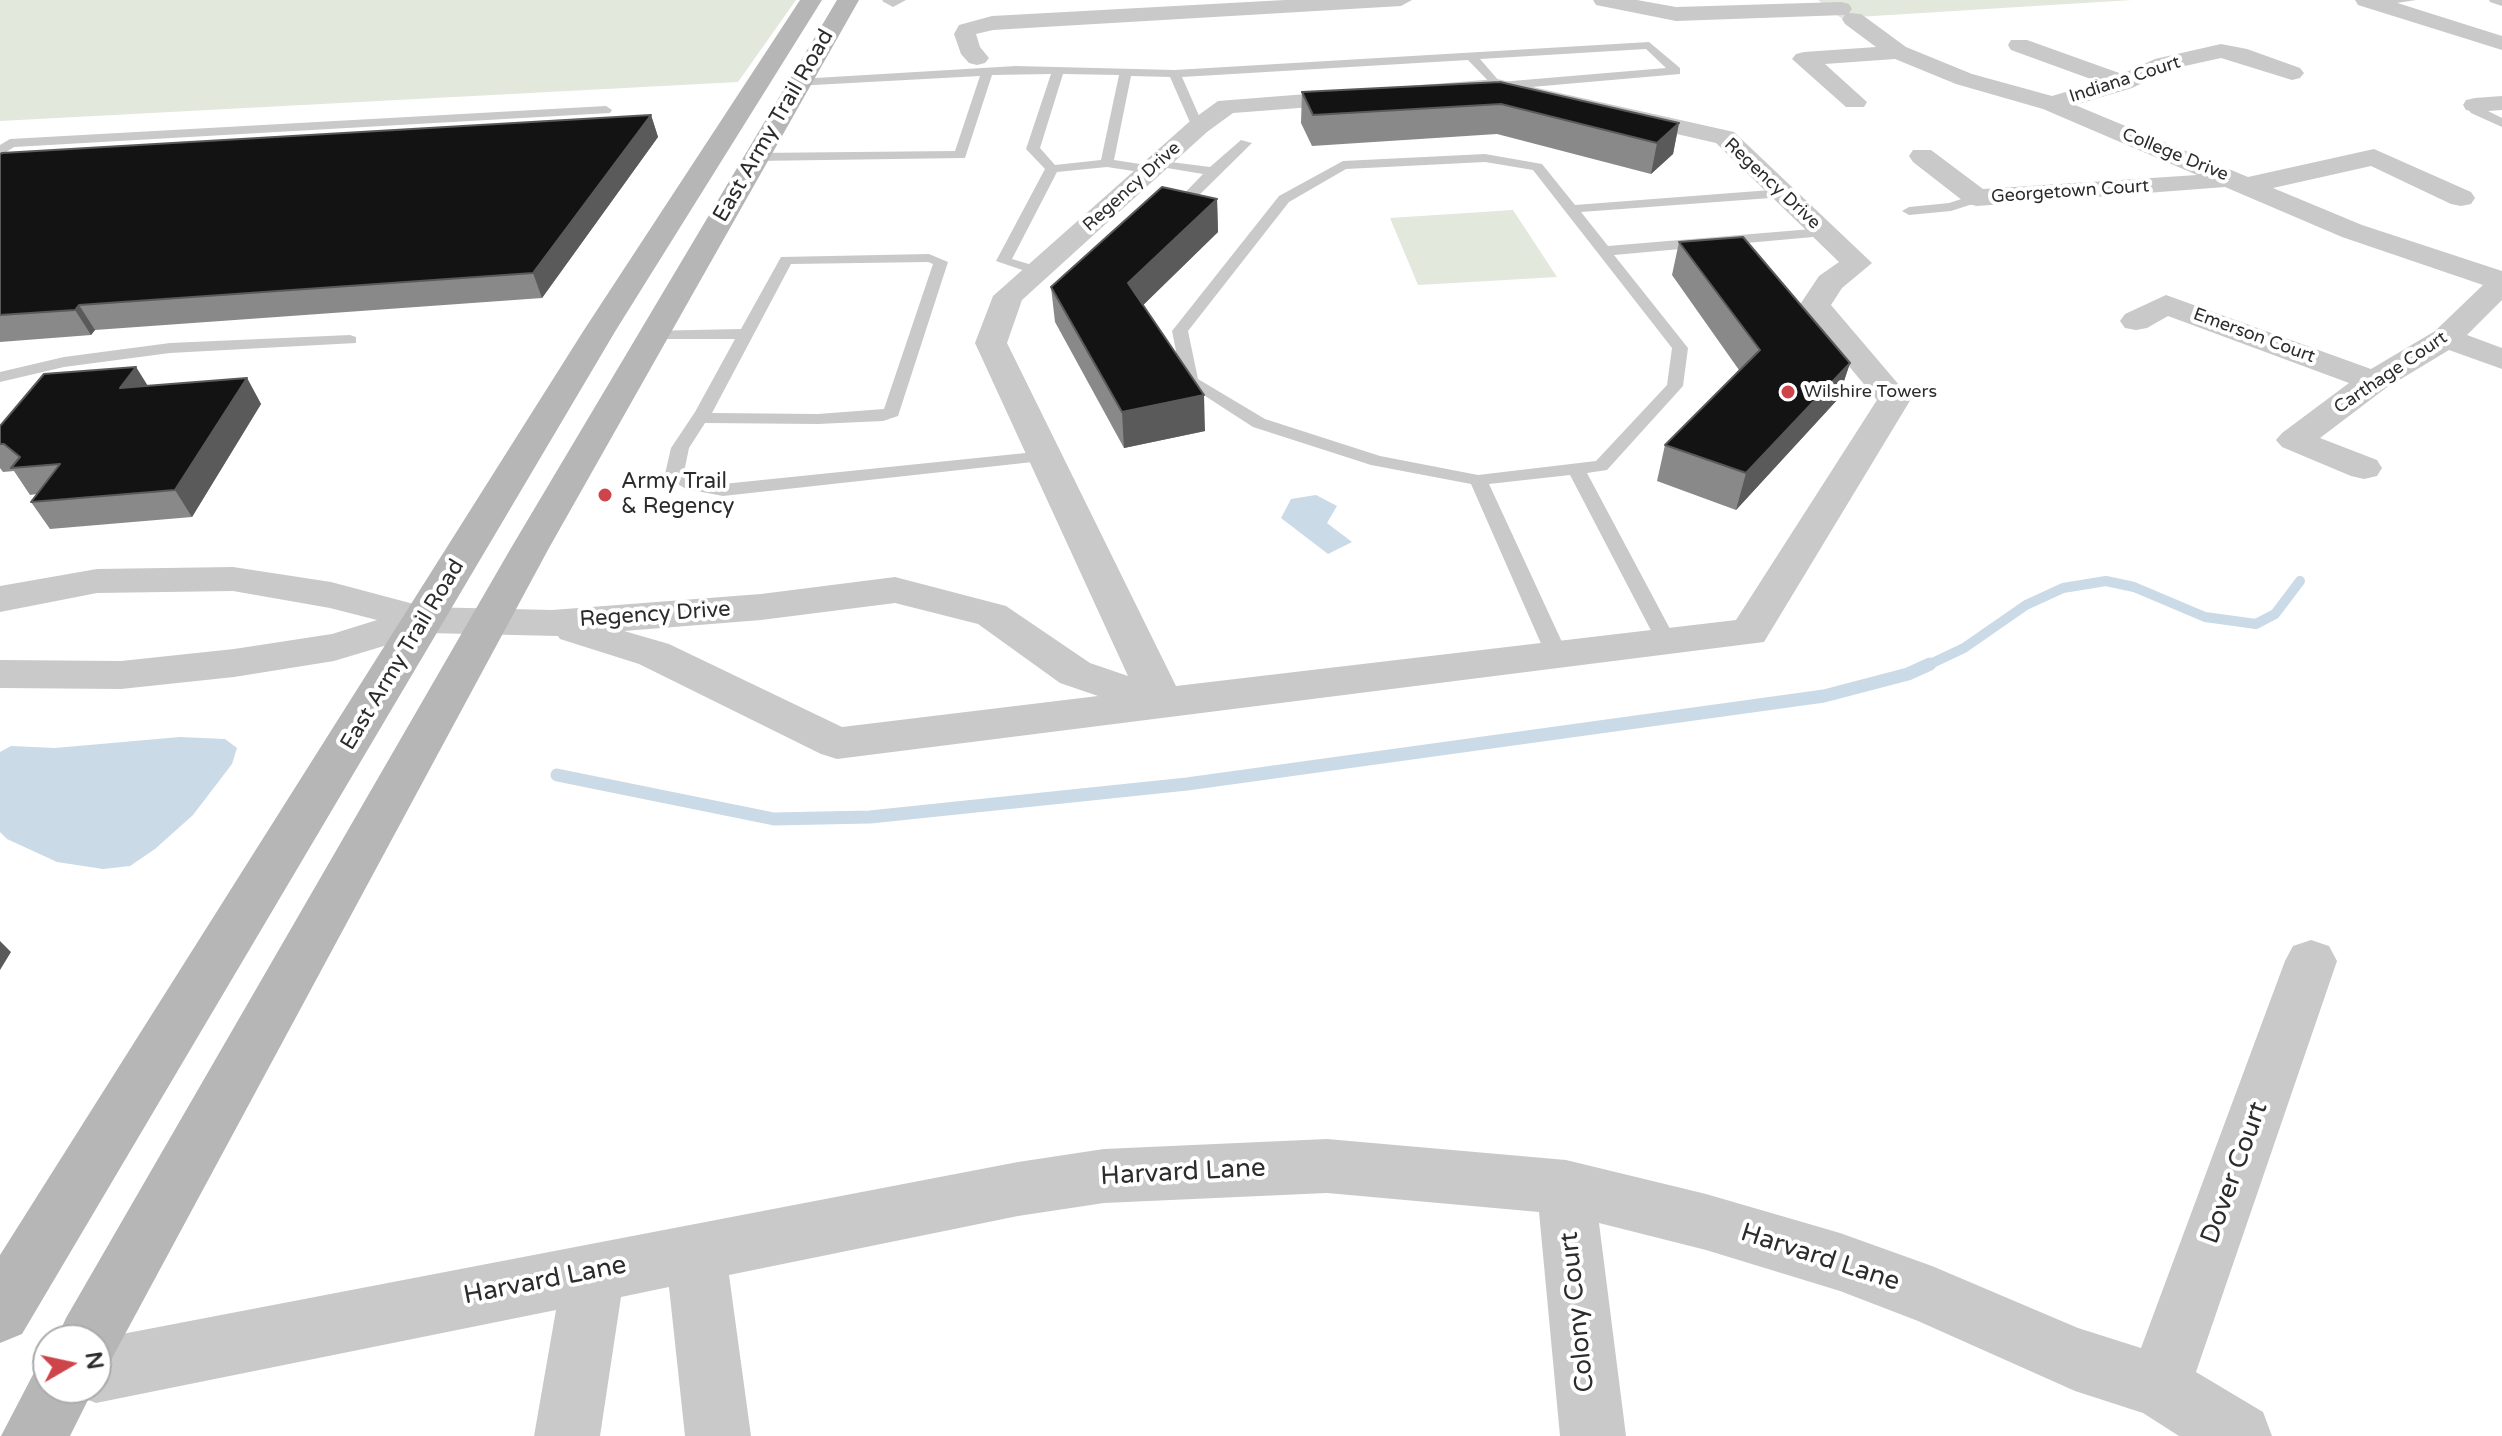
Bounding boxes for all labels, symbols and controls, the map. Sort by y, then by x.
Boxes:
street label: East Army Trail Road [708,25,840,227]
street label: Indiana Court [2067,52,2183,108]
street label: College Drive [2119,124,2231,186]
street label: Regency Drive [1719,134,1825,234]
street label: Regency Drive [1079,138,1185,236]
street label: Georgetown Court [1990,176,2150,208]
street label: Emerson Court [2190,304,2318,368]
street label: Carthage Court [2330,327,2452,419]
place label: Wilshire Towers [1804,381,1937,403]
marker: Wilshire Towers [1779,383,1797,401]
place label: Army Trail & Regency [621,469,734,520]
marker: Army Trail & Regency [596,486,614,504]
street label: East Army Trail Road [336,555,470,755]
street label: Regency Drive [579,597,731,633]
street label: Dover Court [2195,1098,2275,1248]
street label: Harvard Lane [1100,1153,1266,1193]
street label: Harvard Lane [1737,1218,1903,1298]
street label: Colony Court [1554,1230,1602,1394]
street label: Harvard Lane [461,1250,629,1312]
north arrow [32,1324,112,1404]
text: N [80,1350,108,1371]

